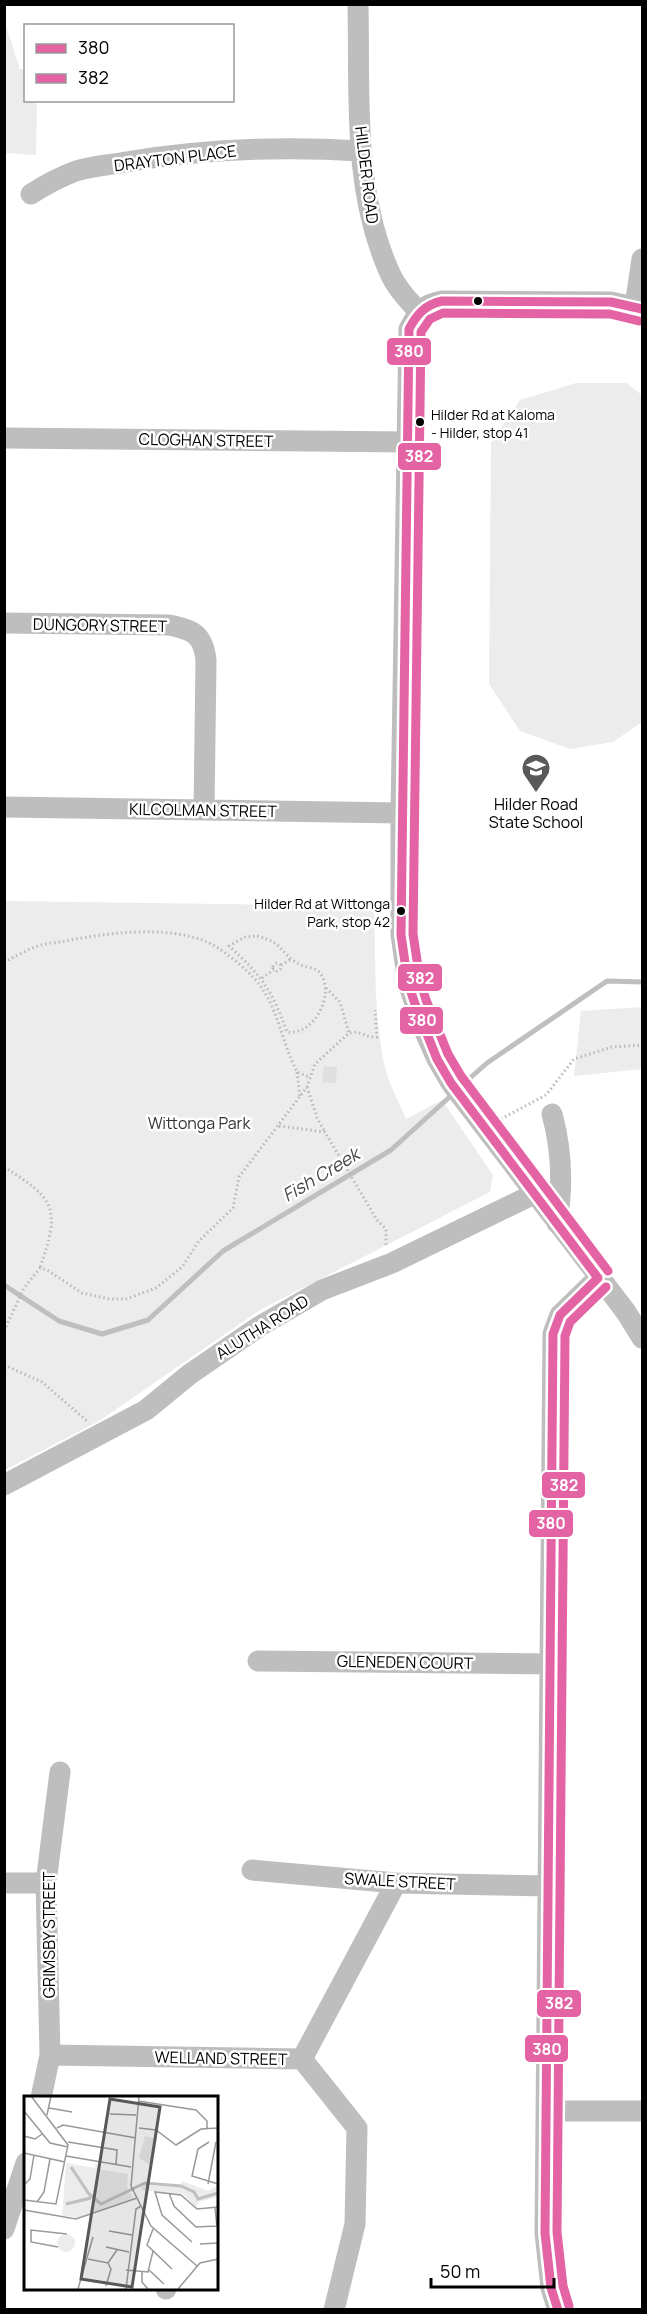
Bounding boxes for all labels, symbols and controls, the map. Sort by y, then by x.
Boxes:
legend [24,24,234,102]
text: 380 [78,35,109,59]
text: 382 [78,65,109,89]
street label: HILDER ROAD [350,125,384,225]
street label: DRAYTON PLACE [113,140,237,176]
unlabelled marker [472,295,484,307]
line badge: 380 [386,337,432,366]
text: 380 [394,340,424,362]
place label: Hilder Rd at Kaloma - Hilder, stop 41 [431,405,555,442]
marker: Hilder Rd at Kaloma - Hilder, stop 41 [414,416,426,428]
street label: CLOGHAN STREET [138,428,274,452]
line badge: 382 [397,442,442,471]
text: 382 [405,445,433,467]
street label: DUNGORY STREET [33,613,168,637]
school or university icon: Hilder Road State School [520,752,552,794]
place label: Hilder Road State School [489,793,583,833]
street label: KILCOLMAN STREET [129,798,277,822]
place label: Hilder Rd at Wittonga Park, stop 42 [254,894,390,931]
marker: Hilder Rd at Wittonga Park, stop 42 [395,905,407,917]
line badge: 382 [397,963,443,992]
text: 382 [406,967,434,989]
line badge: 380 [399,1006,444,1035]
text: 380 [407,1009,437,1031]
park label: Wittonga Park [148,1112,251,1134]
water label: Fish Creek [277,1140,366,1207]
street label: ALUTHA ROAD [211,1290,313,1364]
line badge: 382 [541,1471,586,1499]
text: 382 [550,1474,578,1496]
line badge: 380 [528,1509,574,1538]
text: 380 [536,1512,566,1534]
street label: GLENEDEN COURT [337,1650,474,1674]
street label: SWALE STREET [344,1867,457,1895]
street label: GRIMSBY STREET [38,1871,60,1998]
line badge: 382 [536,1989,582,2018]
text: 382 [545,1992,573,2014]
line badge: 380 [524,2034,569,2063]
text: 380 [532,2038,562,2060]
street label: WELLAND STREET [154,2046,288,2070]
inset map [24,2096,218,2290]
scale bar [431,2251,554,2289]
text: 50 m [440,2259,480,2283]

